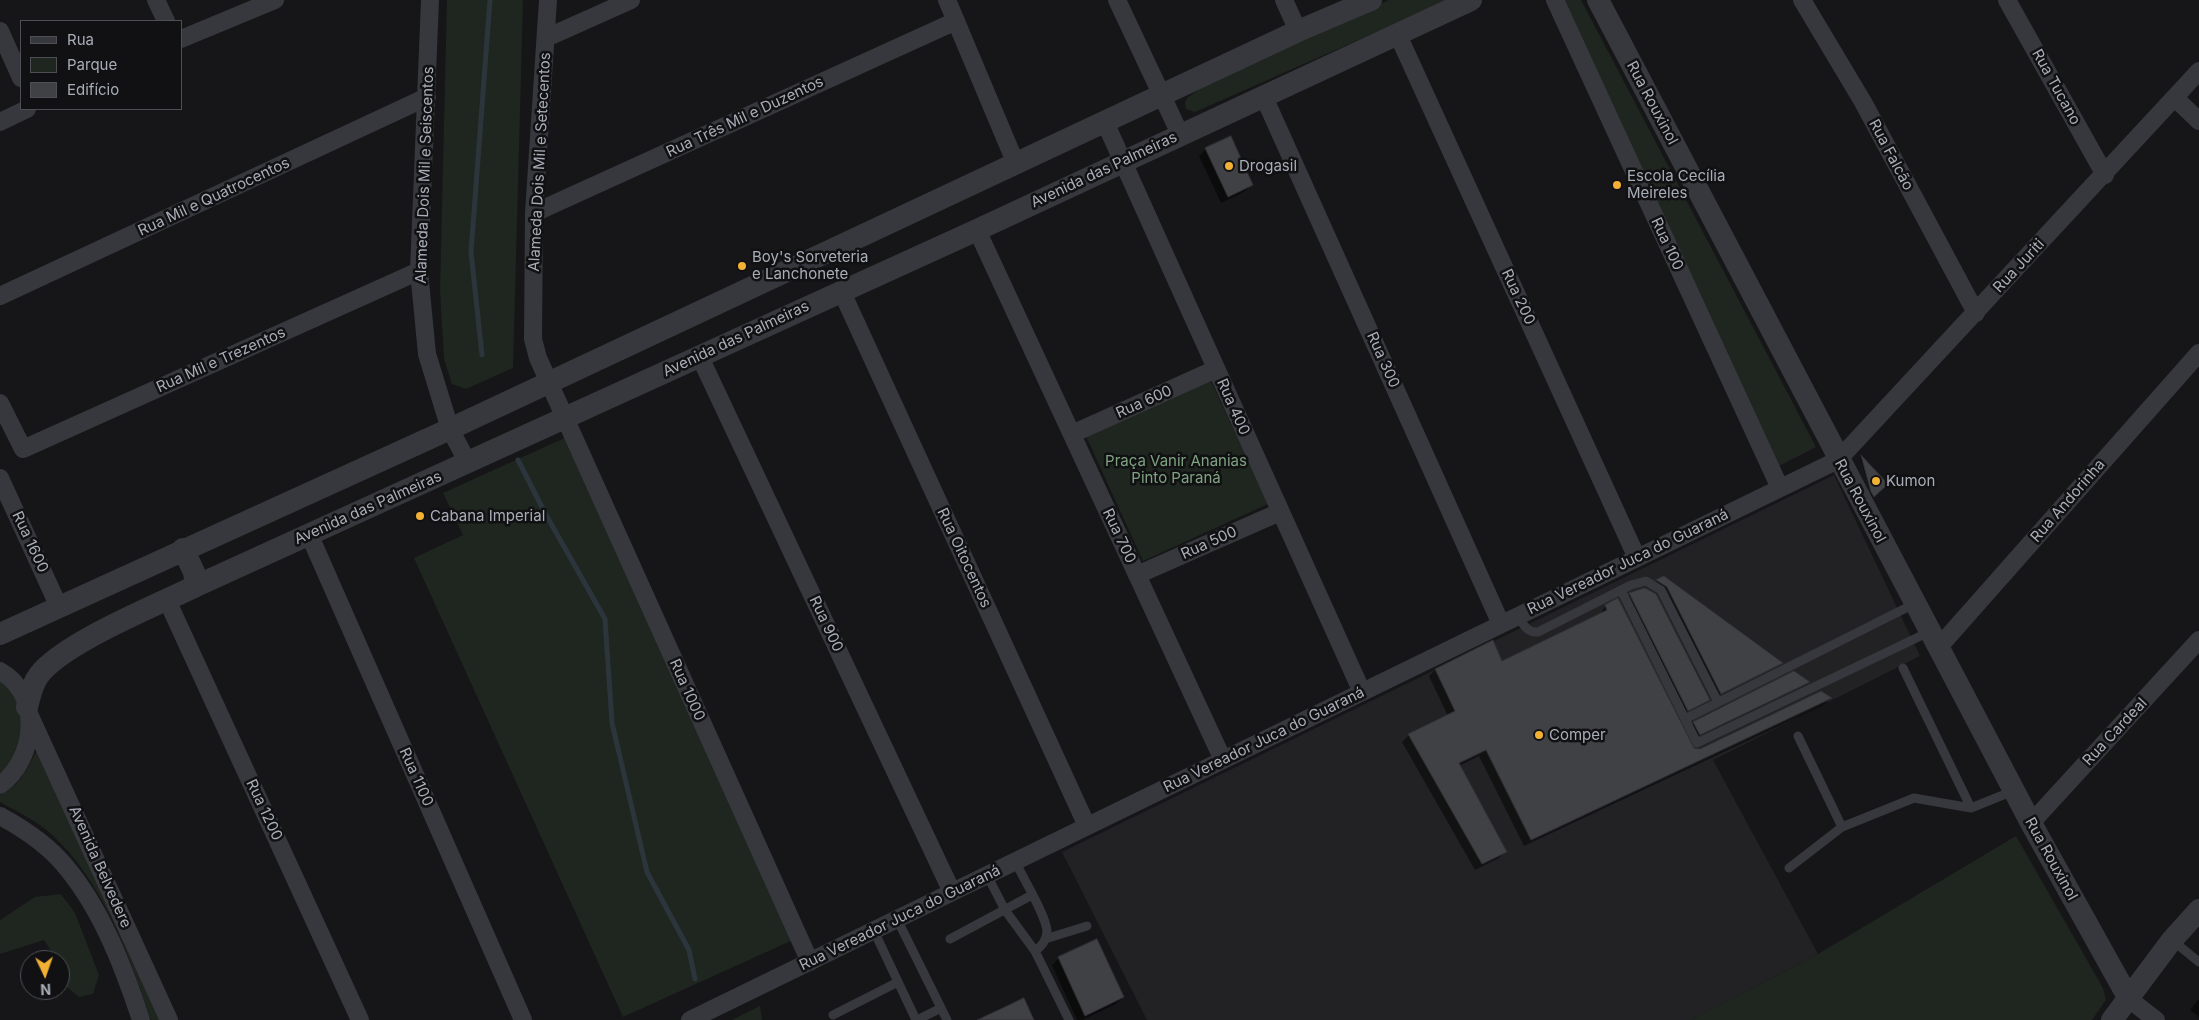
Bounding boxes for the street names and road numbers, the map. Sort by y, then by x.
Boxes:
street label: Rua Tucano [2028,46,2084,128]
street label: Alameda Dois Mil e Setecentos [525,52,555,272]
street label: Rua Rouxinol [1623,58,1681,148]
street label: Alameda Dois Mil e Seiscentos [412,66,438,284]
street label: Rua Três Mil e Duzentos [664,73,826,161]
street label: Rua Falcão [1865,116,1917,194]
street label: Avenida das Palmeiras [1028,128,1180,212]
street label: Rua Mil e Quatrocentos [135,154,293,240]
street label: Rua 100 [1647,215,1687,273]
street label: Rua Juriti [1990,235,2048,297]
street label: Rua 200 [1497,266,1539,328]
street label: Avenida das Palmeiras [660,297,812,381]
street label: Rua Mil e Trezentos [154,323,288,397]
street label: Rua 300 [1363,329,1403,391]
street label: Rua 400 [1213,376,1253,438]
street label: Rua 600 [1113,382,1175,422]
street label: Rua Rouxinol [1831,456,1889,546]
street label: Rua Andorinha [2027,456,2109,546]
street label: Avenida das Palmeiras [292,467,444,549]
street label: Rua Oitocentos [933,505,995,611]
street label: Rua Vereador Juca do Guaraná [1525,505,1731,619]
street label: Rua 700 [1099,506,1139,566]
street label: Rua 1600 [8,509,52,575]
street label: Rua 500 [1178,523,1240,563]
street label: Rua 900 [805,593,847,655]
street label: Rua 1000 [665,656,709,724]
street label: Rua Vereador Juca do Guaraná [1161,683,1367,797]
street label: Rua Cardeal [2079,694,2151,770]
street label: Rua 1100 [395,745,437,809]
street label: Rua 1200 [242,777,286,843]
street label: Avenida Belvedere [65,803,135,931]
street label: Rua Rouxinol [2021,815,2081,903]
street label: Rua Vereador Juca do Guaraná [797,861,1003,975]

